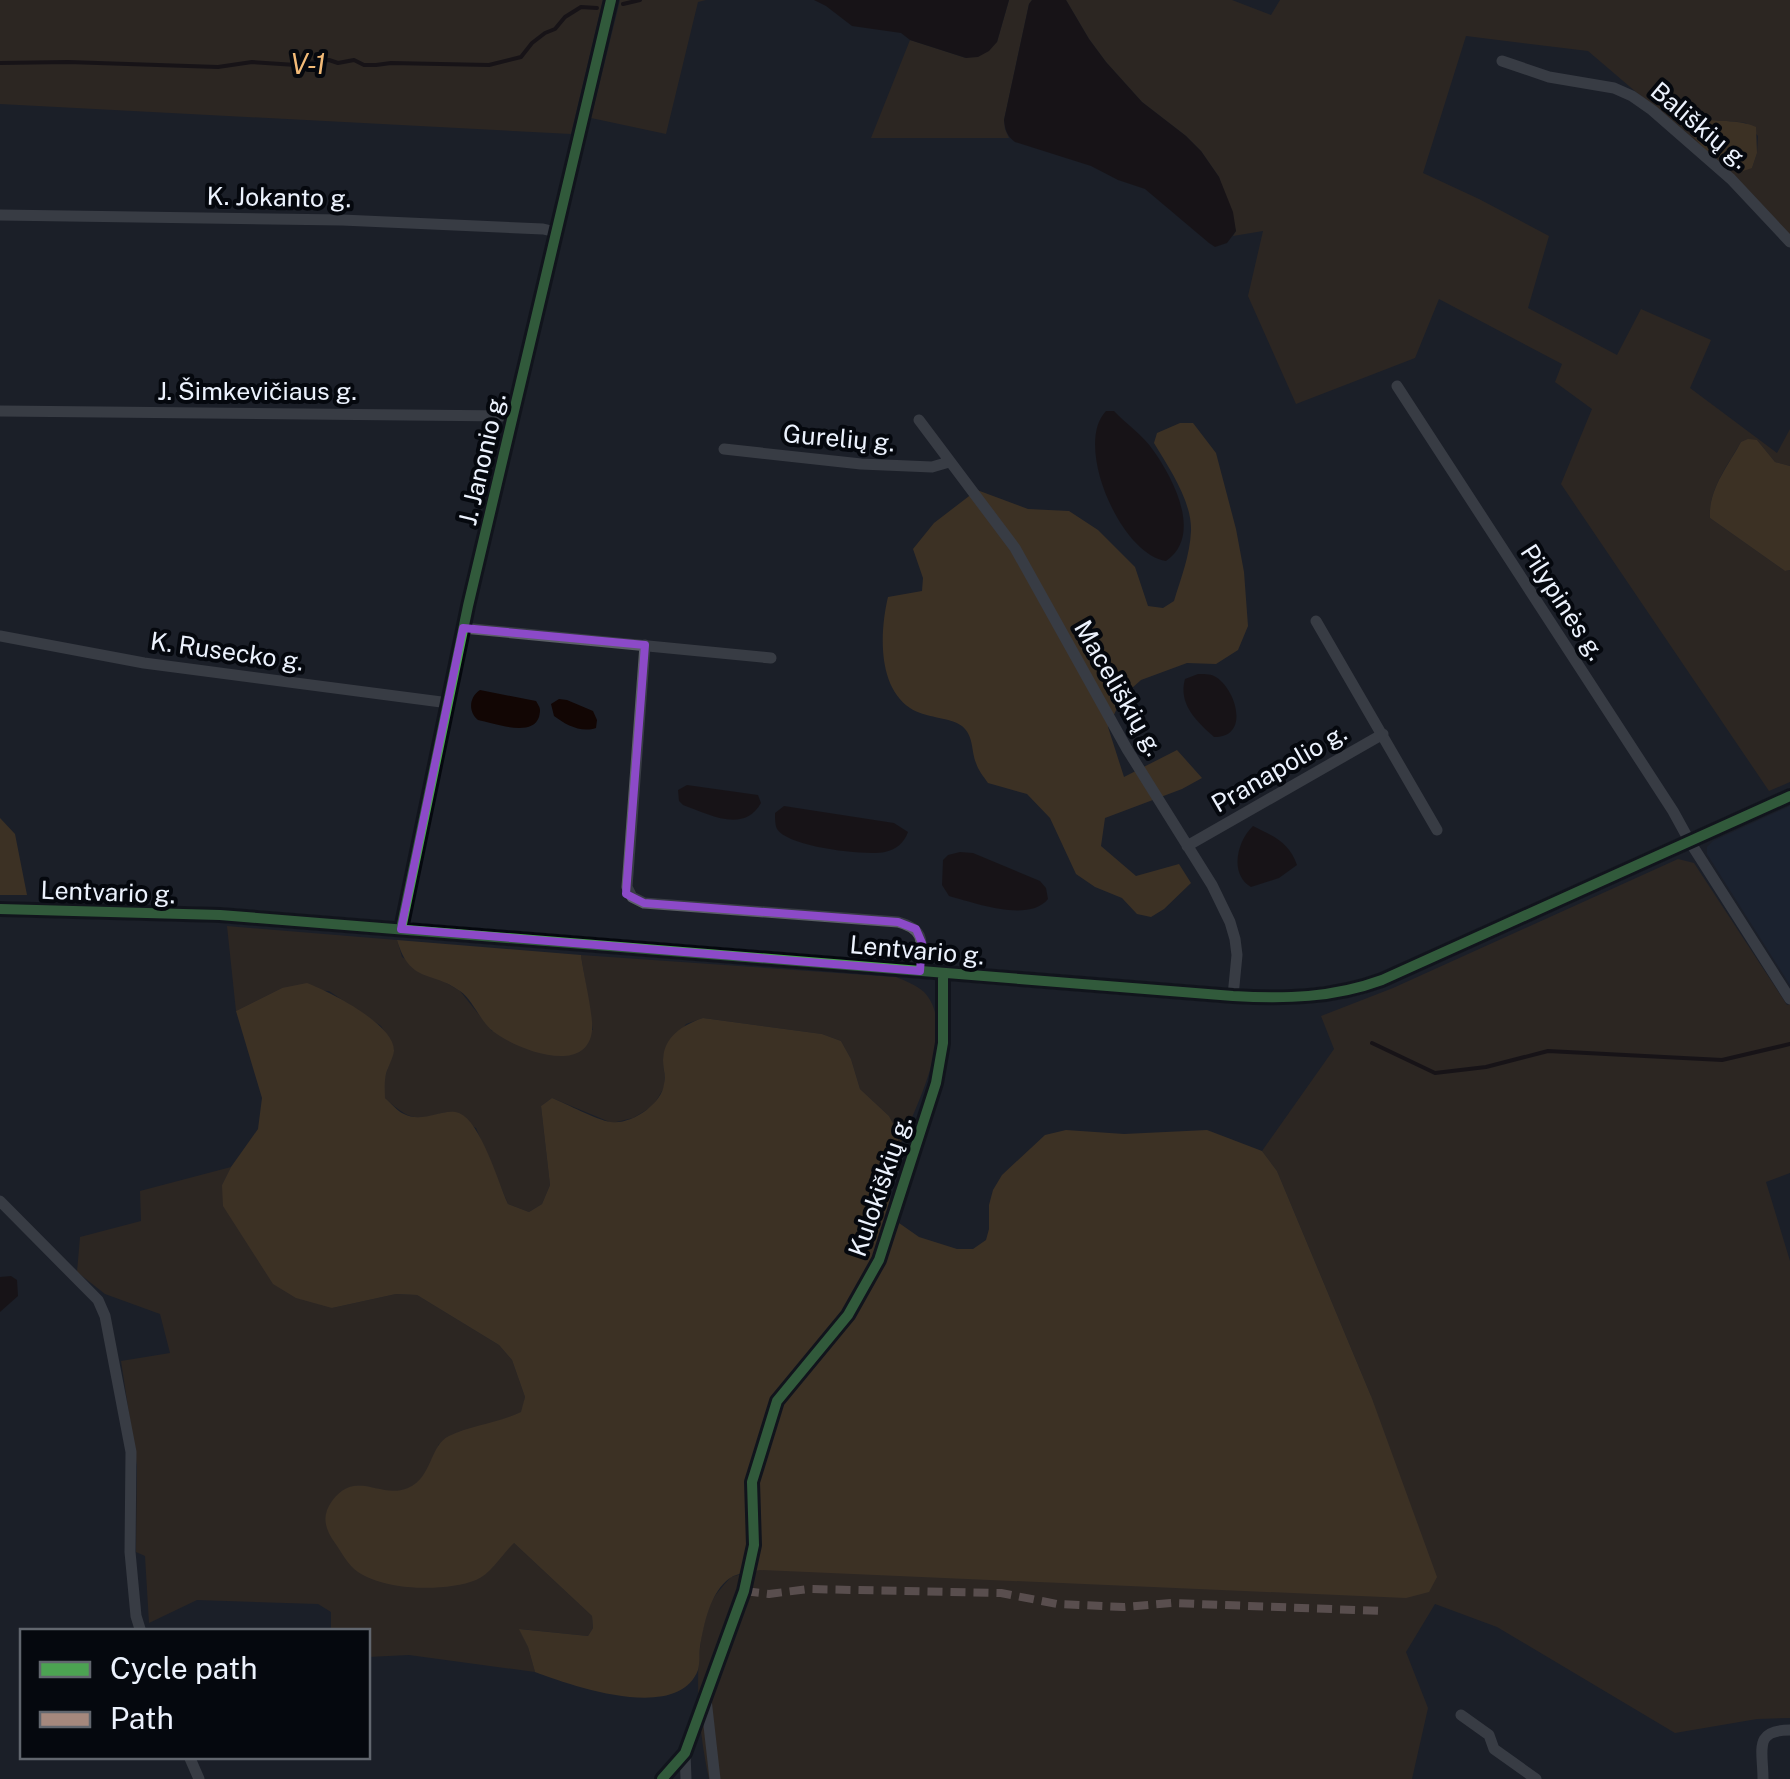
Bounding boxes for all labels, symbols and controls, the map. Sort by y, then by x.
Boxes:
water label: V-1 [290,47,326,80]
street label: Bališkių g. [1645,75,1755,175]
street label: K. Jokanto g. [207,181,351,213]
street label: J. Šimkevičiaus g. [157,376,357,406]
street label: J. Janonio g. [452,390,512,528]
street label: Gurelių g. [782,418,896,458]
street label: Pilypinės g. [1514,538,1612,666]
street label: Maceliškių g. [1068,615,1170,761]
street label: K. Rusecko g. [148,625,306,677]
street label: Pranapolio g. [1206,717,1352,819]
street label: Lentvario g. [40,875,176,909]
street label: Lentvario g. [848,929,986,971]
street label: Kulokiškių g. [842,1112,918,1260]
legend [20,1629,370,1759]
text: Cycle path [110,1650,258,1686]
text: Path [110,1700,174,1736]

